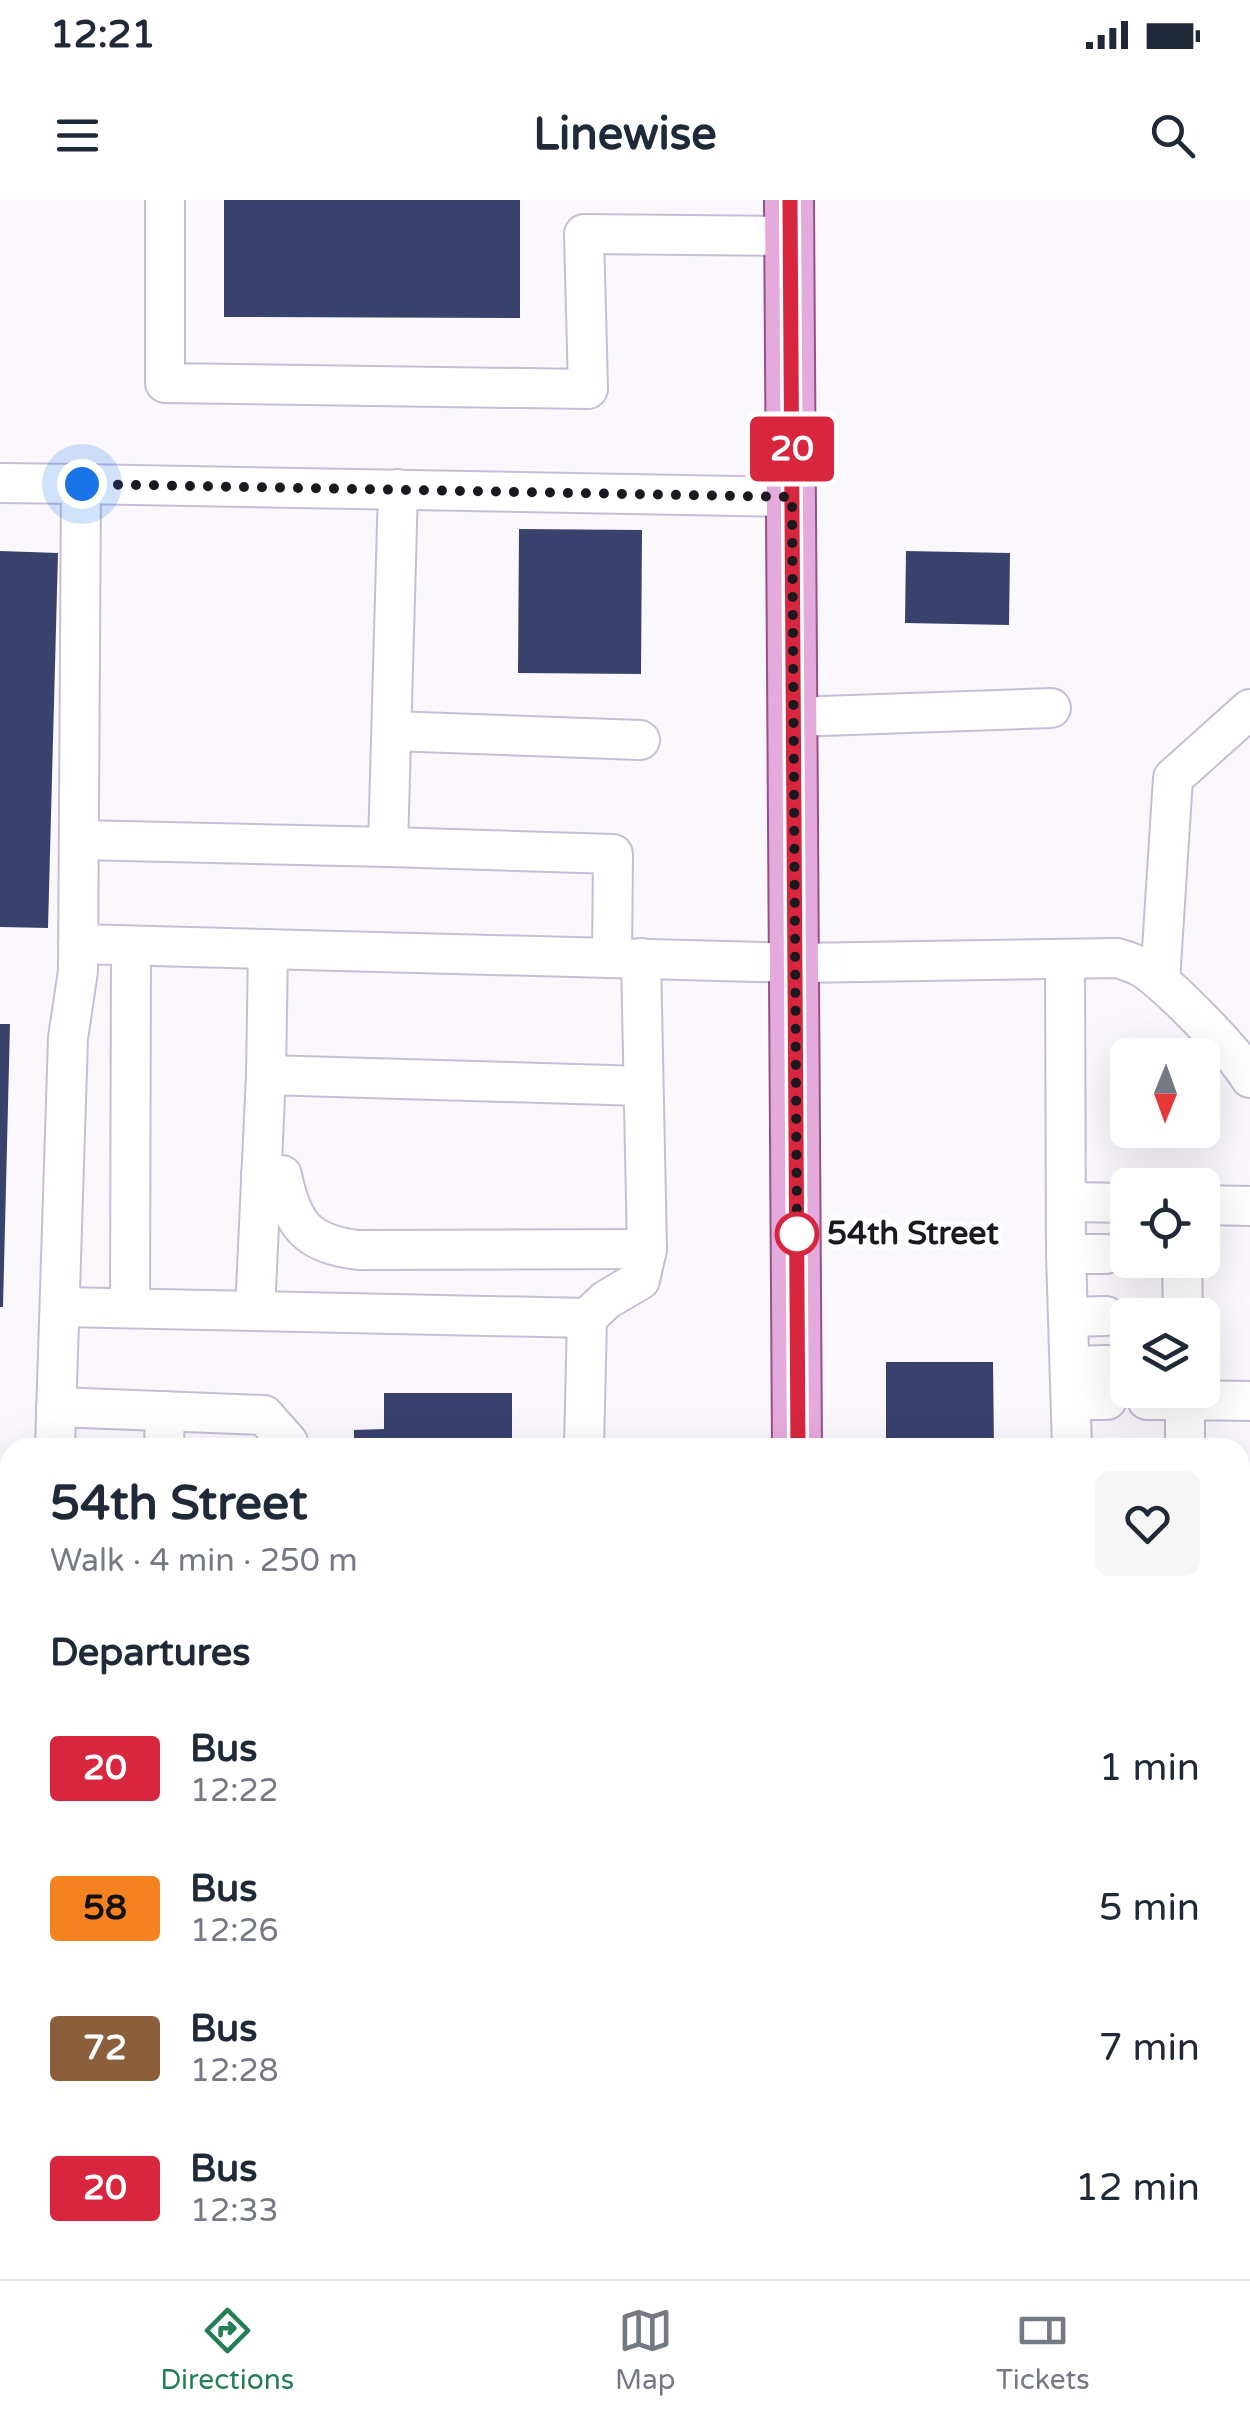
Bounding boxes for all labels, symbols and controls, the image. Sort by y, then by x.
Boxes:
text: 12:21 [50,12,155,58]
icon: menu [50,108,105,163]
text: Linewise [533,108,717,162]
icon: search [1145,108,1200,163]
line badge: 20 [747,416,837,482]
text: 20 [770,428,814,470]
your location [57,459,107,509]
north arrow [1110,1038,1220,1148]
map controls [1110,1038,1220,1408]
button: locate [1110,1168,1220,1278]
marker: 54th Street [776,1213,818,1255]
place label: 54th Street [827,1215,999,1253]
button: layers [1110,1298,1220,1408]
button: heart [1095,1471,1200,1576]
text: 54th Street [50,1475,308,1533]
text: Walk · 4 min · 250 m [50,1542,358,1580]
text: Departures [50,1630,251,1676]
text: Bus [190,1726,257,1772]
text: 1 min [1099,1745,1200,1791]
text: 20 [83,1747,127,1789]
text: 12:22 [190,1772,279,1810]
text: Bus [190,1866,257,1912]
text: 5 min [1099,1885,1200,1931]
text: 58 [83,1887,127,1929]
text: 12:26 [190,1912,279,1950]
text: Bus [190,2006,257,2052]
text: 7 min [1099,2025,1200,2071]
text: 72 [83,2027,127,2069]
text: 12:28 [190,2052,279,2090]
text: Bus [190,2146,257,2192]
text: 12 min [1075,2165,1200,2211]
text: 20 [83,2167,127,2209]
text: 12:33 [190,2192,279,2230]
tab: Directions [160,2303,294,2397]
tab: Map [615,2303,675,2397]
tab: Tickets [996,2303,1090,2397]

